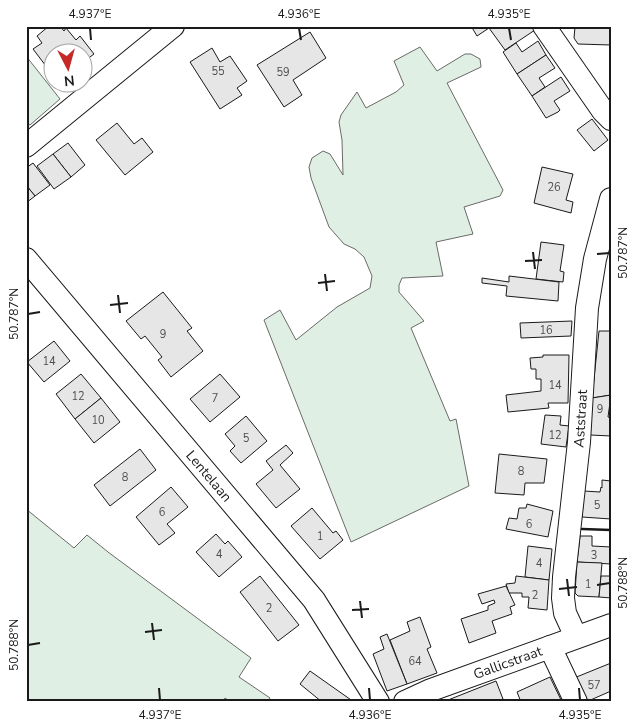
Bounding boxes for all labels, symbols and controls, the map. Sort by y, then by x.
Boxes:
text: 4.937°E [69,6,111,22]
text: 4.936°E [278,6,320,22]
text: 4.935°E [488,6,530,22]
north arrow [42,42,92,92]
house number: 55 [211,64,225,79]
house number: 59 [276,65,290,80]
text: N [63,70,76,90]
house number: 26 [547,180,561,195]
text: 50.787°N [615,227,631,279]
text: 50.787°N [6,288,22,340]
house number: 16 [539,323,553,338]
house number: 9 [160,327,166,342]
house number: 14 [42,354,56,369]
house number: 14 [548,378,562,393]
house number: 12 [71,389,85,404]
street label: Aststraat [569,389,592,448]
house number: 7 [212,391,218,406]
house number: 9 [597,402,603,417]
house number: 10 [91,413,105,428]
house number: 12 [548,428,562,443]
house number: 5 [243,431,250,446]
street label: Lentelaan [182,446,236,506]
house number: 8 [518,464,525,479]
house number: 8 [122,470,129,485]
house number: 5 [594,498,601,513]
house number: 6 [159,505,166,520]
house number: 6 [526,517,533,532]
house number: 1 [317,529,323,544]
house number: 4 [216,547,223,562]
house number: 3 [591,548,597,563]
house number: 4 [536,556,543,571]
text: 50.788°N [615,557,631,609]
house number: 1 [585,577,591,592]
house number: 2 [532,588,538,603]
house number: 2 [266,601,272,616]
text: 50.788°N [6,619,22,671]
street label: Gallicstraat [471,642,545,684]
house number: 64 [408,654,422,669]
house number: 57 [587,678,601,693]
text: 4.937°E [139,707,181,723]
text: 4.936°E [349,707,391,723]
text: 4.935°E [559,707,601,723]

